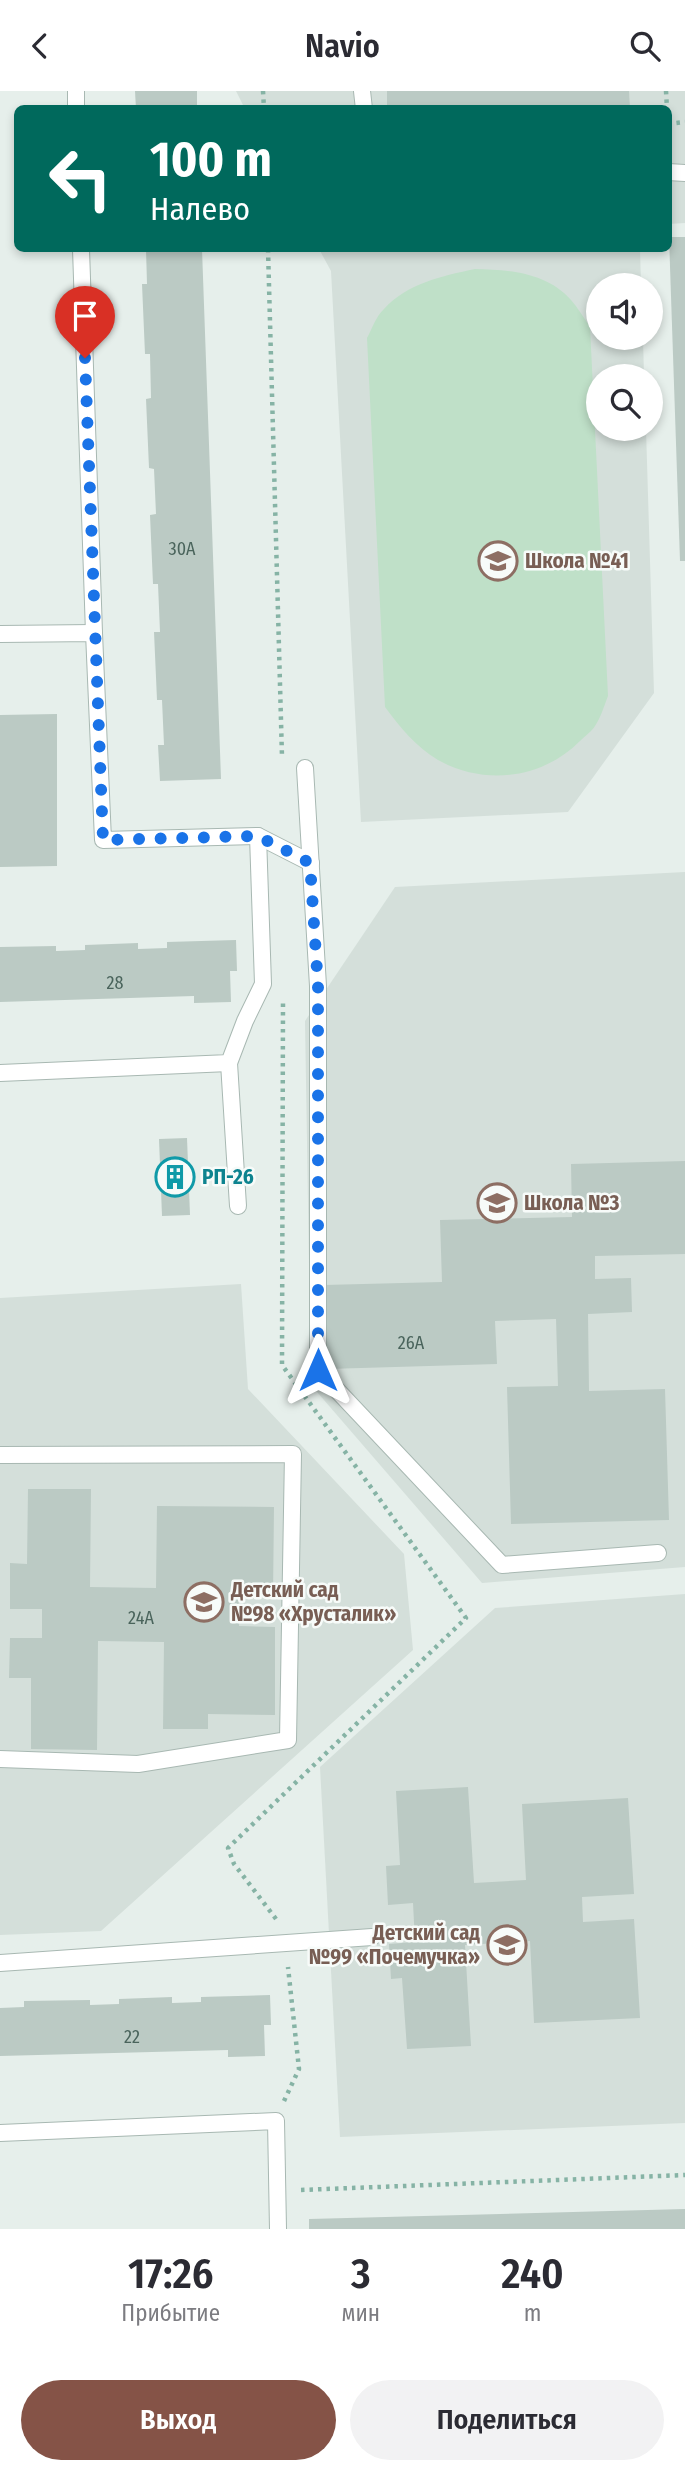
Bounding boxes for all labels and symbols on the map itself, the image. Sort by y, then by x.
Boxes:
pin [55,286,115,358]
house number: 30А [169,538,196,560]
school or university icon: Школа №41 [477,540,519,582]
place label: Школа №41 [525,548,629,574]
house number: 28 [107,972,123,994]
building icon: РП-26 [154,1156,196,1198]
place label: РП-26 [202,1164,254,1190]
school or university icon: Школа №3 [476,1182,518,1224]
place label: Школа №3 [524,1190,620,1216]
house number: 26А [398,1332,425,1354]
position arrow [281,1333,355,1407]
place label: Детский сад №98 «Хрусталик» [230,1577,396,1627]
school or university icon: Детский сад №98 «Хрусталик» [183,1581,225,1623]
house number: 24А [128,1607,154,1629]
place label: Детский сад №99 «Почемучка» [309,1920,480,1970]
school or university icon: Детский сад №99 «Почемучка» [486,1924,528,1966]
house number: 22 [124,2026,140,2048]

